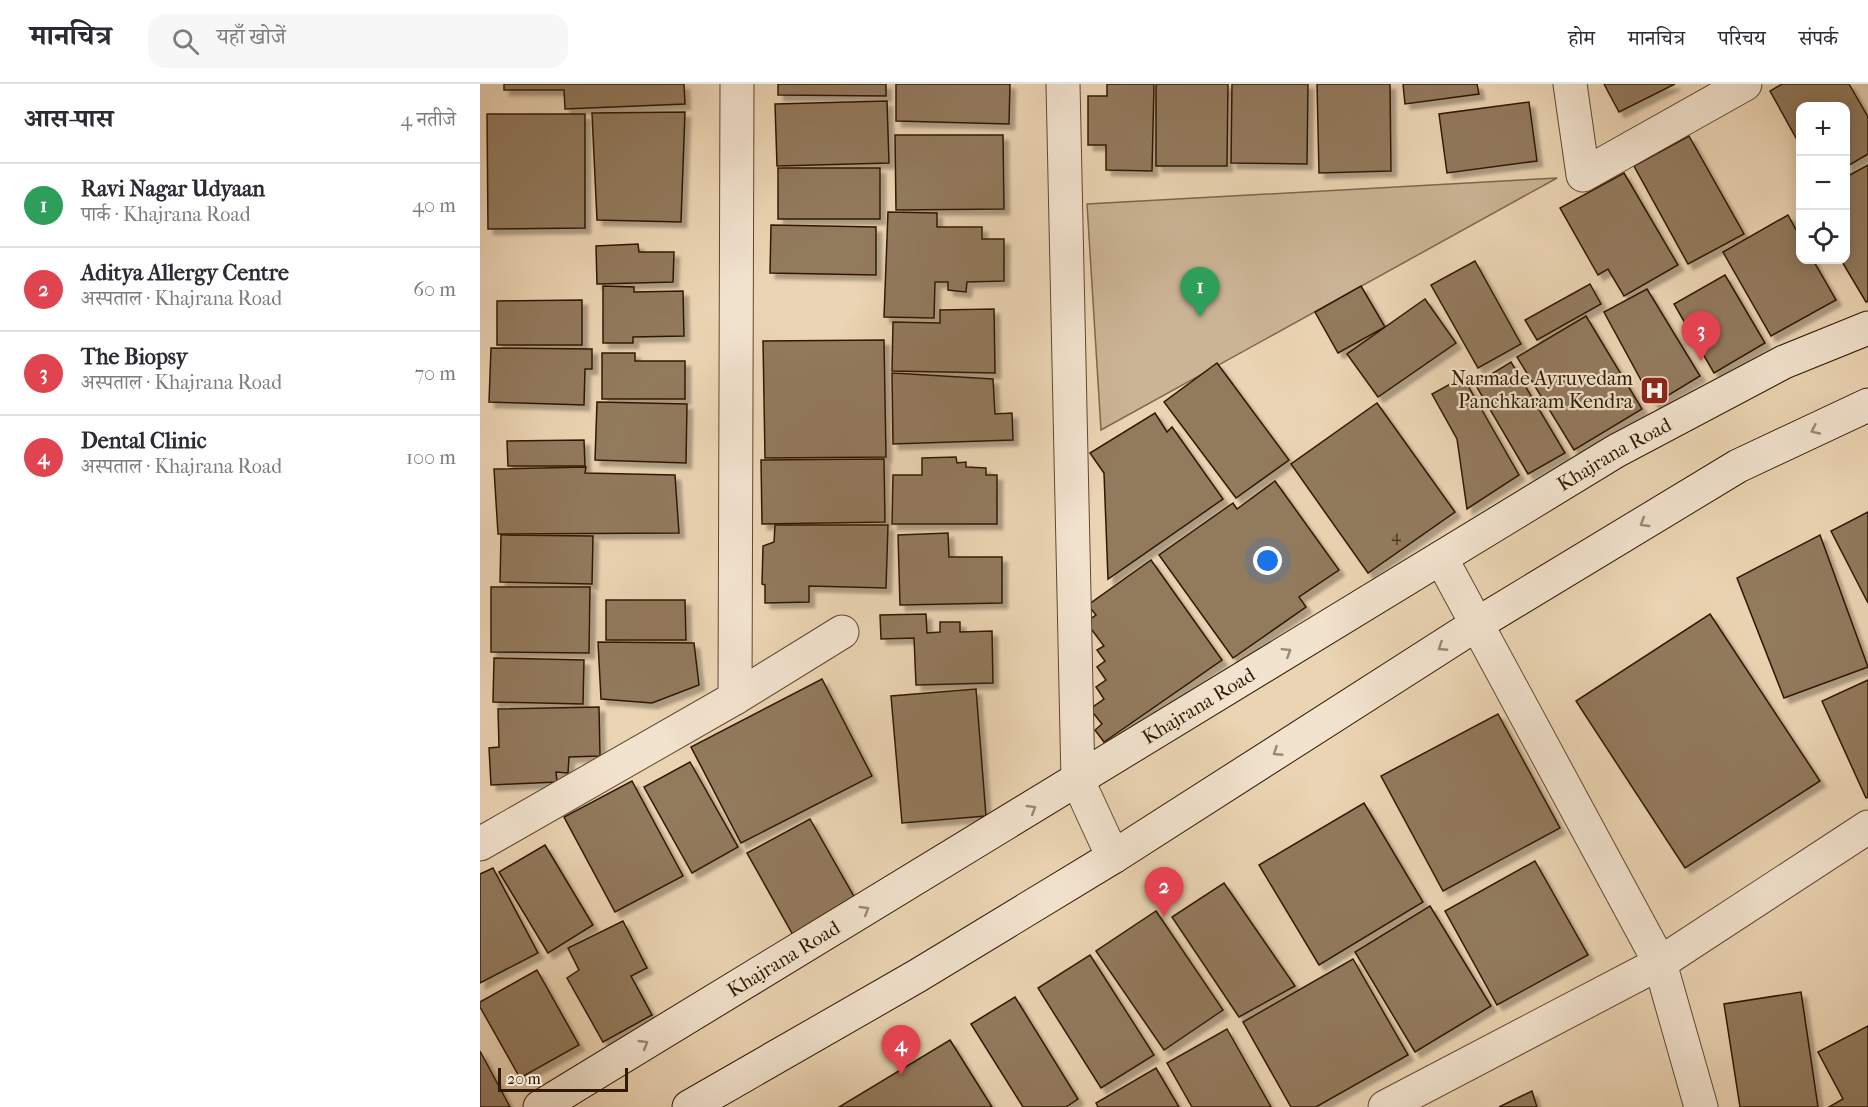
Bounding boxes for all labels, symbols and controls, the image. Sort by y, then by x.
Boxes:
search box [148,14,568,68]
text: मानचित्र [30,19,112,52]
text: यहाँ खोजें [217,24,286,50]
icon: search [169,25,202,58]
text: होम [1568,26,1595,50]
text: मानचित्र [1628,26,1685,50]
text: परिचय [1718,26,1766,50]
text: संपर्क [1799,26,1838,50]
map controls [1796,102,1850,264]
button: + [1796,102,1850,156]
text: आस-पास [24,103,113,134]
text: 4 नतीजे [401,108,456,131]
button: − [1796,156,1850,210]
text: Ravi Nagar Udyaan [81,176,265,202]
text: 1 [40,194,47,217]
text: 40 m [412,194,456,217]
text: पार्क · Khajrana Road [81,203,251,226]
button: locate [1796,210,1850,264]
text: Aditya Allergy Centre [81,260,289,286]
pin: 1 [1180,268,1220,317]
text: 2 [38,278,49,301]
text: 60 m [413,278,456,301]
text: अस्पताल · Khajrana Road [81,287,282,310]
pin: 3 [1682,312,1720,361]
text: The Biopsy [81,344,188,370]
text: 3 [39,362,48,385]
text: 70 m [414,362,456,385]
place label: Narmade Ayruvedam Panchkaram Kendra [1451,367,1634,413]
text: अस्पताल · Khajrana Road [81,371,282,394]
hospital icon: Narmade Ayruvedam Panchkaram Kendra [1638,374,1670,406]
street label: Khajrana Road [1553,412,1676,496]
one-way arrow [1811,423,1822,435]
text: Dental Clinic [81,428,206,454]
text: 4 [38,446,49,469]
text: 100 m [406,446,456,469]
text: अस्पताल · Khajrana Road [81,455,282,478]
one-way arrow [1640,516,1650,528]
house number: 4 [1391,526,1401,545]
your location [1253,546,1282,575]
one-way arrow [1438,639,1448,651]
one-way arrow [1281,648,1291,660]
street label: Khajrana Road [1138,662,1260,749]
one-way arrow [1273,744,1284,755]
one-way arrow [1026,805,1036,817]
pin: 2 [1144,868,1184,917]
one-way arrow [859,906,869,918]
street label: Khajrana Road [723,915,845,1002]
pin: 4 [882,1026,920,1075]
one-way arrow [638,1040,648,1051]
scale bar [498,1065,628,1092]
text: 20 m [507,1069,541,1088]

